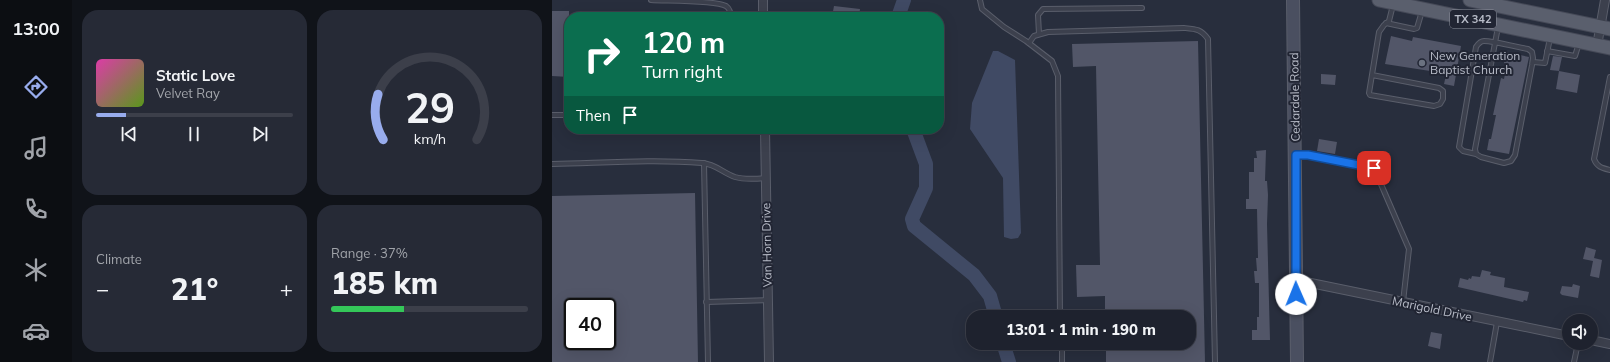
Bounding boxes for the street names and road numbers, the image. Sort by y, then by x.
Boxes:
road number: TX 342 [1450,10,1496,28]
street label: Cedardale Road [1286,52,1303,142]
street label: Van Horn Drive [758,203,775,287]
street label: Marigold Drive [1391,293,1473,324]

